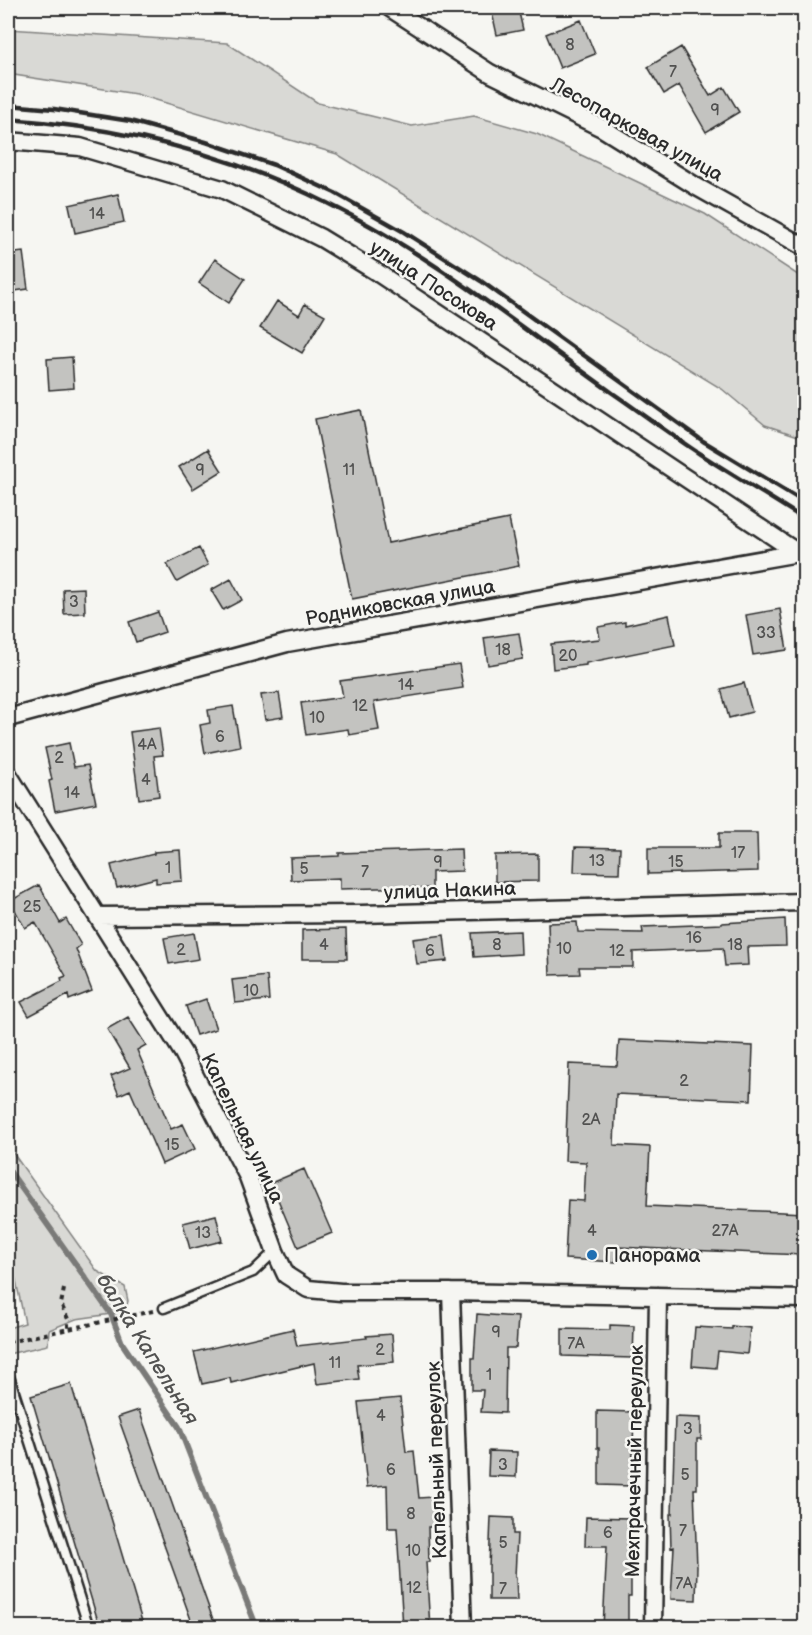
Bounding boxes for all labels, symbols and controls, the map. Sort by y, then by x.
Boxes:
house number: 8 [565,36,575,55]
house number: 7 [669,63,677,82]
street label: Лесопарковая улица [545,72,727,187]
house number: 9 [710,101,720,120]
house number: 14 [89,205,105,224]
street label: улица Посохова [365,236,502,336]
house number: 9 [195,461,205,480]
house number: 11 [343,461,355,480]
street label: Родниковская улица [303,574,497,631]
house number: 3 [69,593,79,612]
house number: 33 [756,624,776,643]
house number: 18 [495,641,511,660]
house number: 20 [559,647,577,666]
house number: 14 [398,676,414,695]
house number: 12 [352,697,368,716]
house number: 10 [309,709,325,728]
house number: 6 [215,728,225,747]
house number: 4А [137,736,157,755]
house number: 2 [54,749,64,768]
house number: 4 [141,771,151,790]
house number: 14 [64,784,80,803]
house number: 17 [731,844,745,863]
house number: 13 [589,852,605,871]
house number: 9 [433,853,443,872]
house number: 15 [668,853,684,872]
house number: 1 [165,859,171,878]
house number: 5 [299,860,309,879]
house number: 7 [361,863,369,882]
street label: улица Накина [383,877,517,905]
house number: 25 [23,898,41,917]
house number: 16 [686,929,702,948]
house number: 4 [319,936,329,955]
house number: 8 [492,936,502,955]
house number: 18 [727,936,743,955]
house number: 10 [556,940,572,959]
house number: 2 [176,941,186,960]
house number: 6 [425,942,435,961]
house number: 12 [609,942,625,961]
house number: 10 [243,982,259,1001]
street label: Капельная улица [195,1050,289,1207]
house number: 2 [679,1072,689,1091]
house number: 2А [581,1111,601,1130]
house number: 15 [164,1136,180,1155]
house number: 4 [587,1222,597,1241]
house number: 27А [712,1222,739,1241]
house number: 13 [195,1224,211,1243]
place label: Панорама [604,1244,701,1268]
marker: Панорама [585,1248,599,1262]
water label: балка Капельная [91,1269,204,1430]
house number: 9 [491,1323,501,1342]
house number: 7А [567,1335,585,1354]
house number: 2 [375,1341,385,1360]
street label: Мехпрачечный переулок [621,1344,649,1578]
house number: 11 [329,1354,341,1373]
street label: Капельный переулок [422,1360,452,1559]
house number: 1 [486,1366,492,1385]
house number: 4 [376,1407,386,1426]
house number: 3 [683,1420,693,1439]
house number: 3 [498,1456,508,1475]
house number: 6 [386,1461,396,1480]
house number: 5 [680,1466,690,1485]
house number: 8 [406,1505,416,1524]
house number: 7 [679,1522,687,1541]
house number: 6 [603,1524,613,1543]
house number: 5 [498,1534,508,1553]
house number: 10 [405,1542,421,1561]
house number: 7А [675,1575,693,1594]
house number: 12 [406,1579,422,1598]
house number: 7 [499,1580,507,1599]

